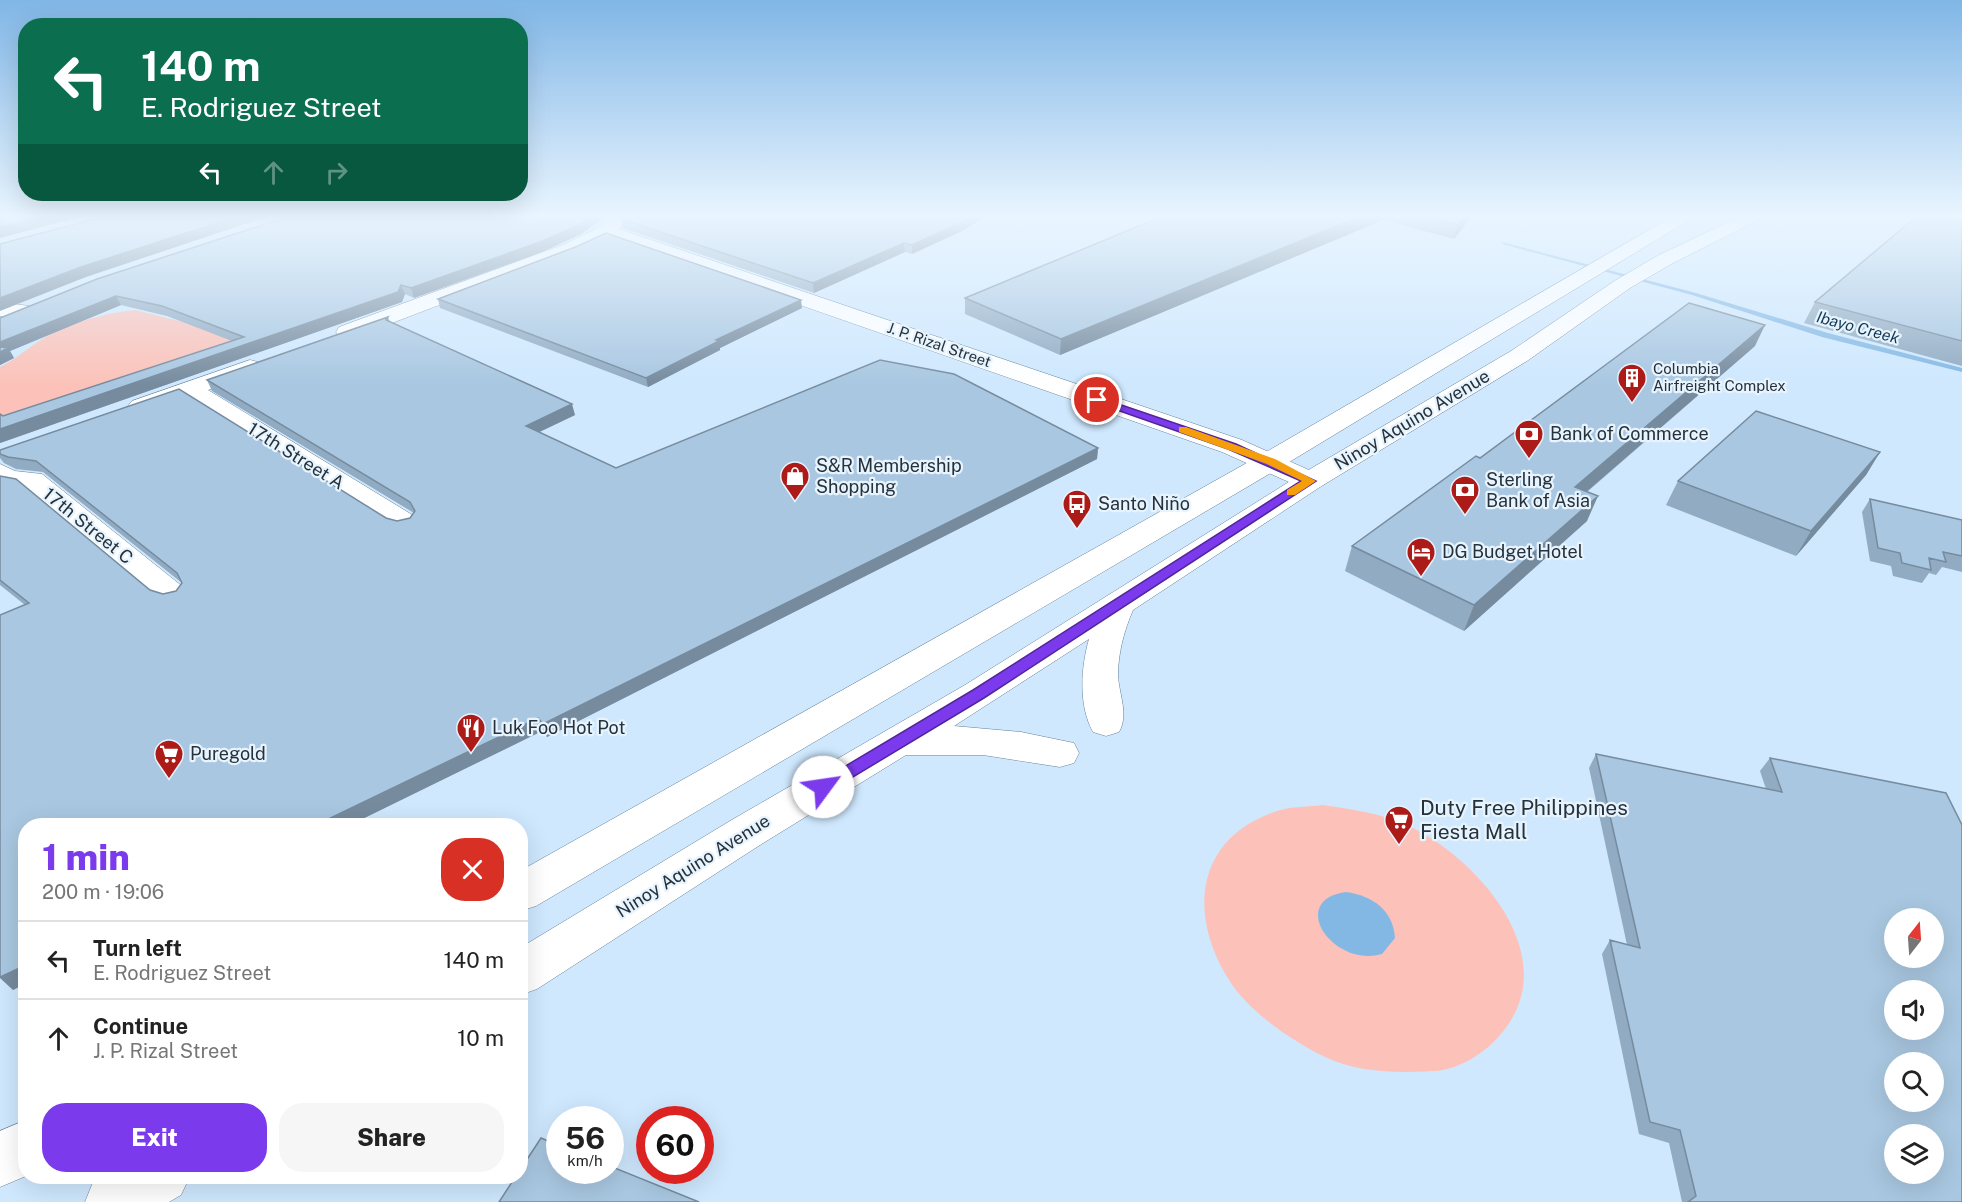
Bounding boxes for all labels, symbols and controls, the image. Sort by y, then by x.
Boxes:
text: 140 m [141,41,261,90]
icon: left [42,42,120,120]
text: E. Rodriguez Street [141,91,382,123]
icon: left [194,156,227,189]
icon: ahead [257,156,290,189]
icon: right [320,156,353,189]
water label: Ibayo Creek [1814,307,1902,348]
street label: J. P. Rizal Street [885,319,994,370]
place label: Columbia Airfreight Complex [1653,360,1786,394]
building icon: Columbia Airfreight Complex [1616,362,1648,404]
street label: Ninoy Aquino Avenue [1330,365,1493,474]
pin [1071,374,1122,425]
icon: arrive [1080,383,1113,416]
street label: 17th Street A [244,418,348,494]
bank icon: Bank of Commerce [1513,418,1545,460]
place label: Bank of Commerce [1550,423,1709,444]
place label: S&R Membership Shopping [816,455,962,497]
shop icon: S&R Membership Shopping [779,460,811,502]
place label: Sterling Bank of Asia [1486,469,1590,511]
bank icon: Sterling Bank of Asia [1449,474,1481,516]
street label: 17th Street C [39,483,137,568]
bus stop icon: Santo Niño [1061,488,1093,530]
place label: Santo Niño [1098,493,1190,514]
hotel icon: DG Budget Hotel [1405,536,1437,578]
place label: DG Budget Hotel [1442,541,1583,562]
restaurant icon: Luk Foo Hot Pot [455,712,487,754]
place label: Luk Foo Hot Pot [492,717,625,738]
supermarket icon: Puregold [153,738,185,780]
place label: Puregold [190,743,266,764]
position arrow [791,755,855,819]
place label: Duty Free Philippines Fiesta Mall [1420,795,1628,844]
supermarket icon: Duty Free Philippines Fiesta Mall [1383,804,1415,846]
street label: Ninoy Aquino Avenue [612,810,774,922]
text: 1 min [42,836,130,878]
button: close [441,838,504,901]
text: 200 m · 19:06 [42,880,164,904]
north arrow [1884,908,1944,968]
map controls [1884,908,1944,1184]
text: Turn left [93,935,182,961]
icon: left [42,944,75,977]
text: 140 m [443,947,504,973]
text: E. Rodriguez Street [93,961,271,985]
button: sound [1884,980,1944,1040]
text: Continue [93,1013,188,1039]
icon: ahead [42,1022,75,1055]
text: 10 m [457,1025,504,1051]
text: J. P. Rizal Street [93,1039,238,1063]
button: search [1884,1052,1944,1112]
button: Exit [42,1103,267,1172]
button: Share [279,1103,504,1172]
speed limit sign: 60 [636,1106,714,1184]
text: 56 [565,1120,605,1156]
button: layers [1884,1124,1944,1184]
text: km/h [567,1152,603,1169]

